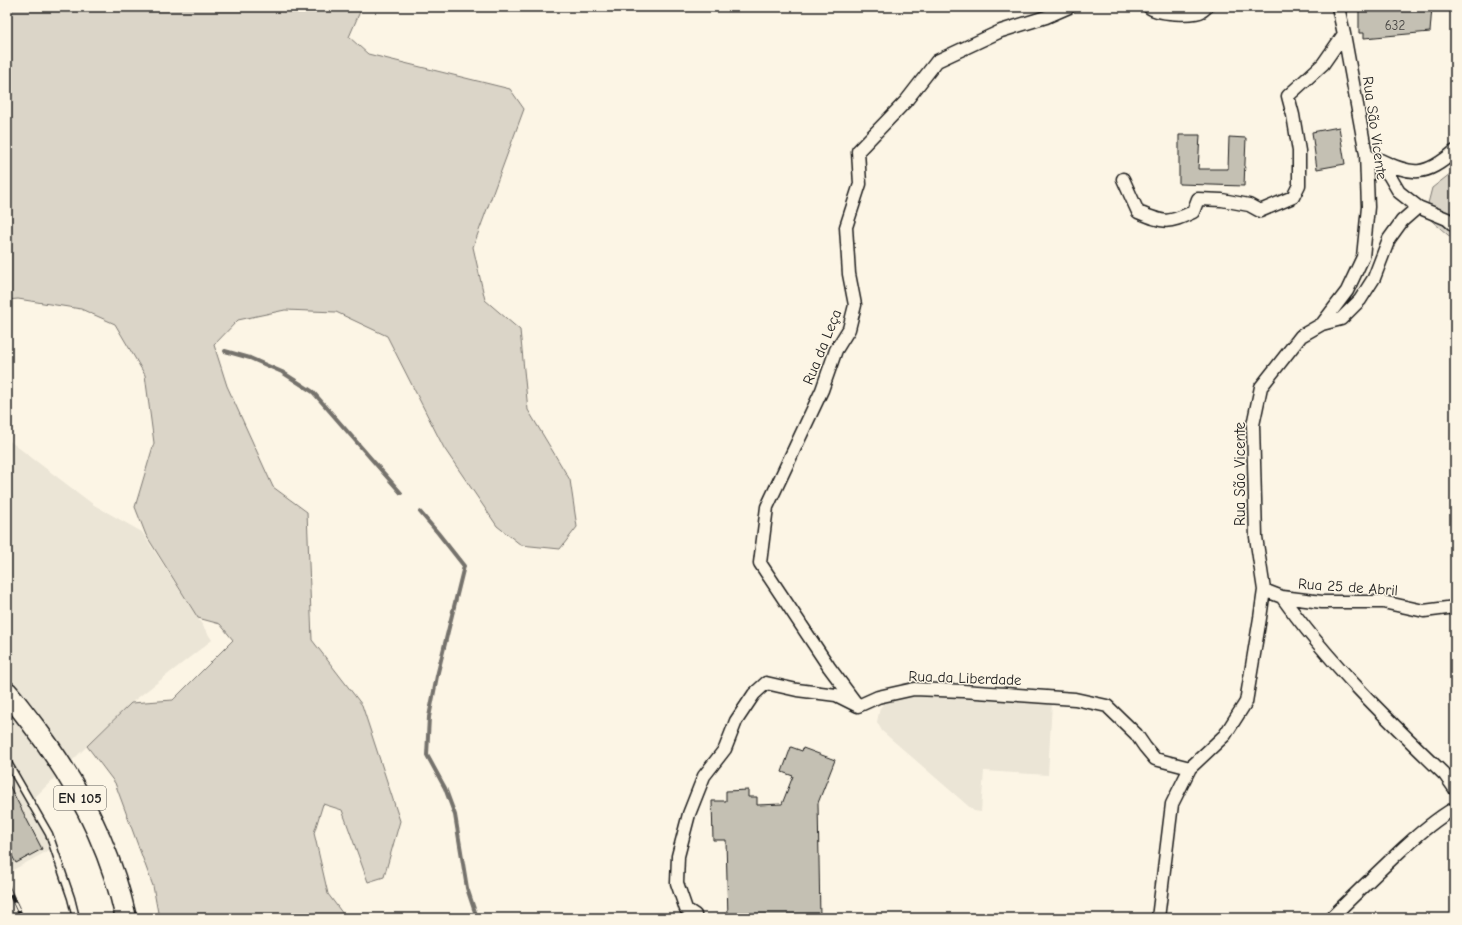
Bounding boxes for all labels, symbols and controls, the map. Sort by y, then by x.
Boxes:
house number: 632 [1385,18,1405,33]
street label: Rua São Vicente [1359,75,1391,181]
street label: Rua da Leça [799,307,845,387]
street label: Rua São Vicente [1231,421,1249,526]
street label: Rua 25 de Abril [1297,575,1399,599]
street label: Rua da Liberdade [908,667,1022,689]
road number: EN 105 [54,786,106,810]

